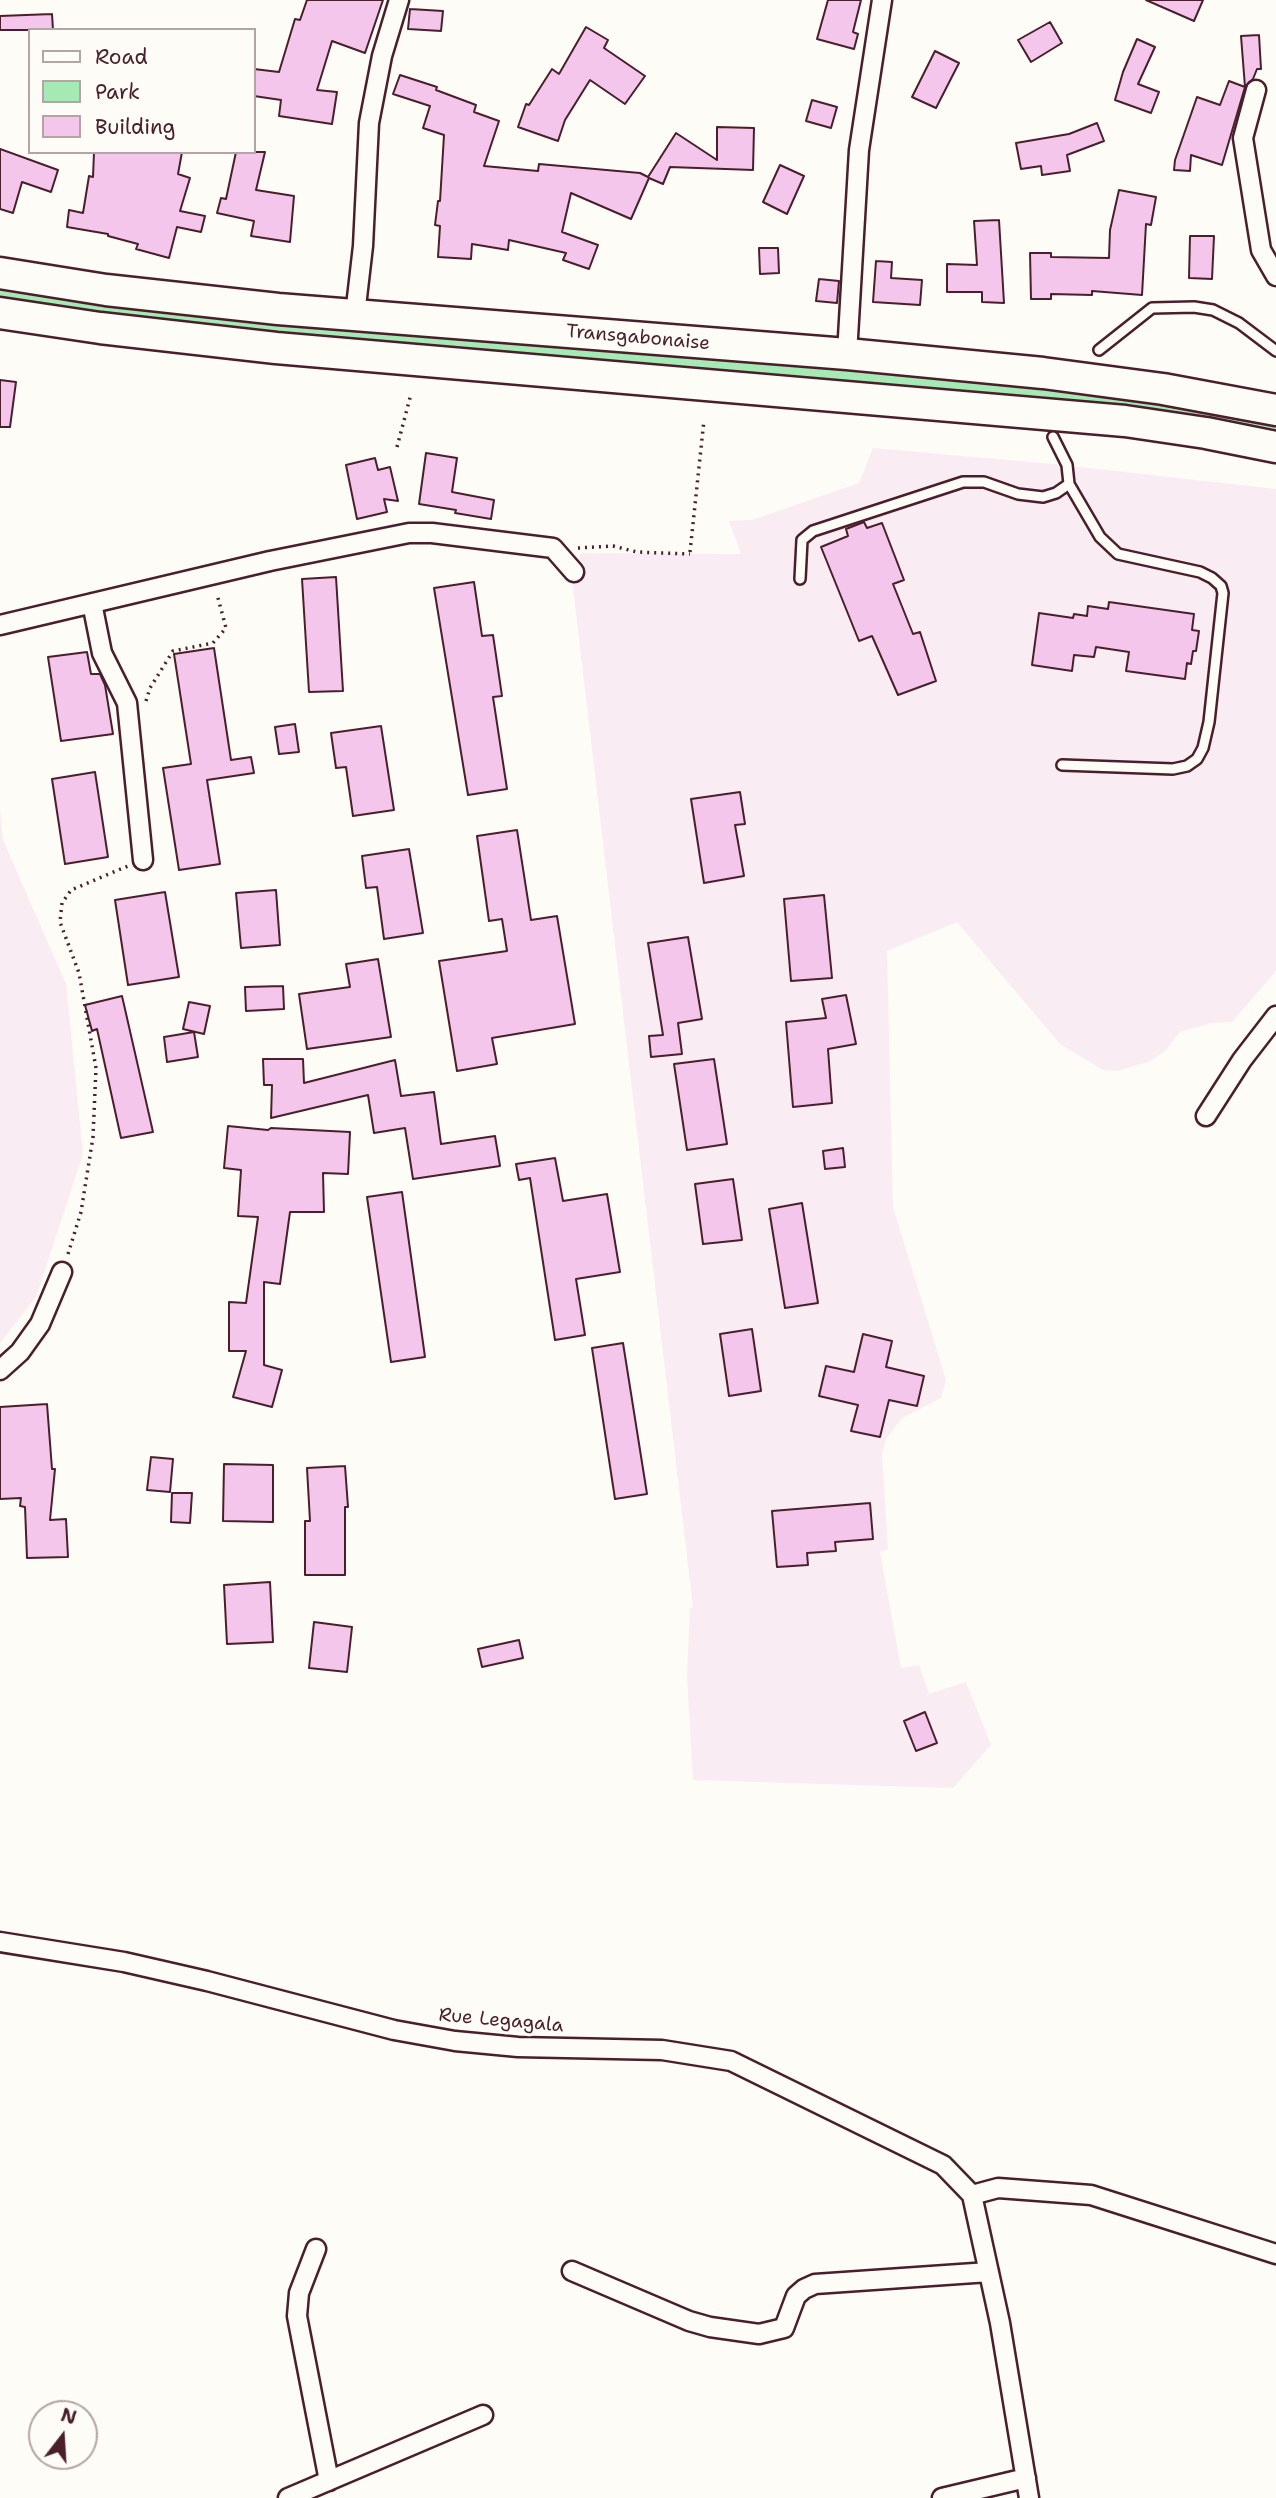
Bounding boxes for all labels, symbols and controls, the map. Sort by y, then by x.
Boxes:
legend [28,28,256,154]
text: Road [95,43,148,71]
text: Park [95,78,140,106]
text: Building [95,113,175,141]
street label: Transgabonaise [565,320,711,356]
street label: Rue Legagala [438,2004,564,2038]
north arrow [28,2400,98,2470]
text: N [58,2402,80,2431]

